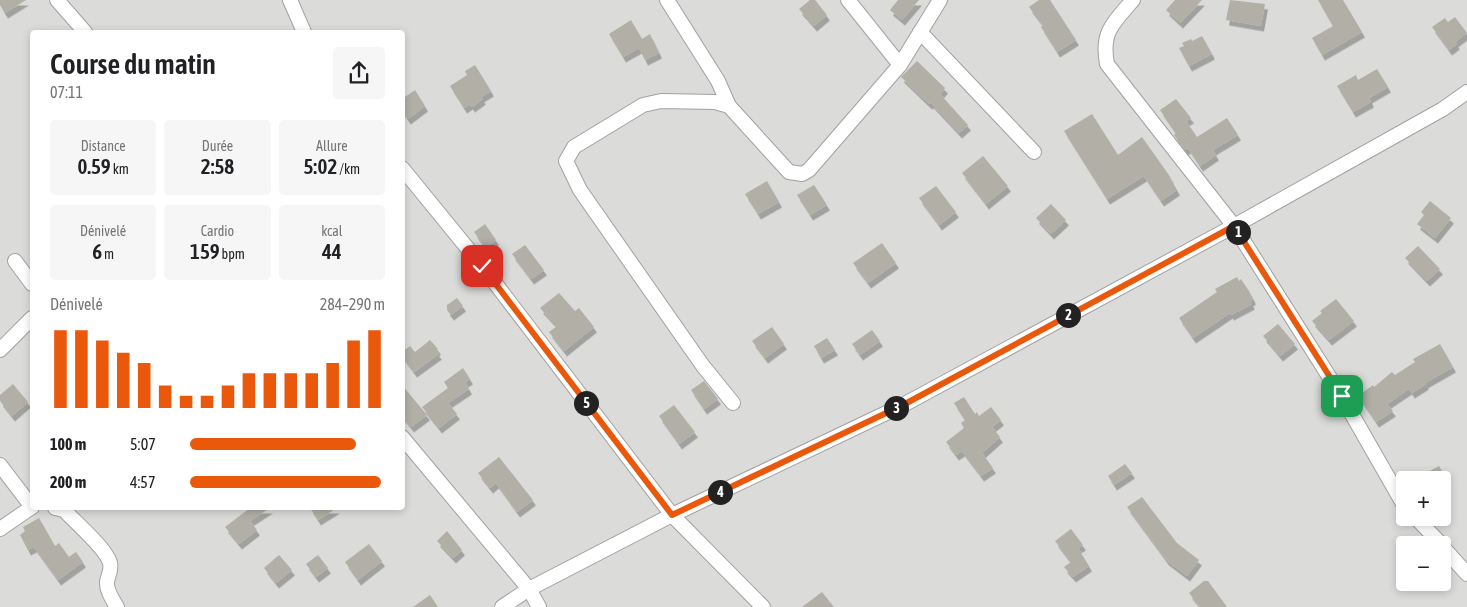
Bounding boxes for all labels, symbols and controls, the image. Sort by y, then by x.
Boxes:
button: share [333,47,385,99]
text: Course du matin [50,48,216,80]
text: 07:11 [50,83,83,101]
text: Distance [81,138,126,154]
text: Durée [202,138,233,154]
text: Allure [316,138,348,154]
text: 0.59 [77,154,111,178]
text: 2:58 [201,154,234,178]
text: 5:02 [303,154,337,178]
text: km [111,161,129,177]
text: /km [337,161,360,177]
pin: 1 [1226,220,1250,244]
text: Dénivelé [80,223,126,239]
text: Cardio [201,223,234,239]
text: kcal [321,223,342,239]
text: 1 [1235,224,1242,240]
text: 6 [92,239,102,263]
text: 159 [190,239,220,263]
text: 44 [322,239,342,263]
pin [461,245,503,287]
text: m [102,246,114,262]
text: bpm [220,246,245,262]
icon: check [468,252,496,280]
text: Dénivelé [50,295,103,313]
text: 284–290 m [320,295,385,313]
pin: 2 [1056,302,1080,328]
text: 2 [1065,307,1072,323]
pin [1321,375,1363,417]
icon: arrive [1328,382,1356,410]
pin: 5 [574,390,598,416]
text: 5 [583,395,590,411]
pin: 3 [884,396,908,420]
text: 3 [893,400,900,416]
text: 100 m [50,435,86,453]
text: 5:07 [130,435,156,453]
map controls [1396,471,1451,591]
button: + [1396,471,1451,526]
text: 200 m [50,473,86,491]
text: 4:57 [130,473,155,491]
pin: 4 [708,480,732,504]
text: 4 [717,484,724,500]
button: − [1396,536,1451,591]

